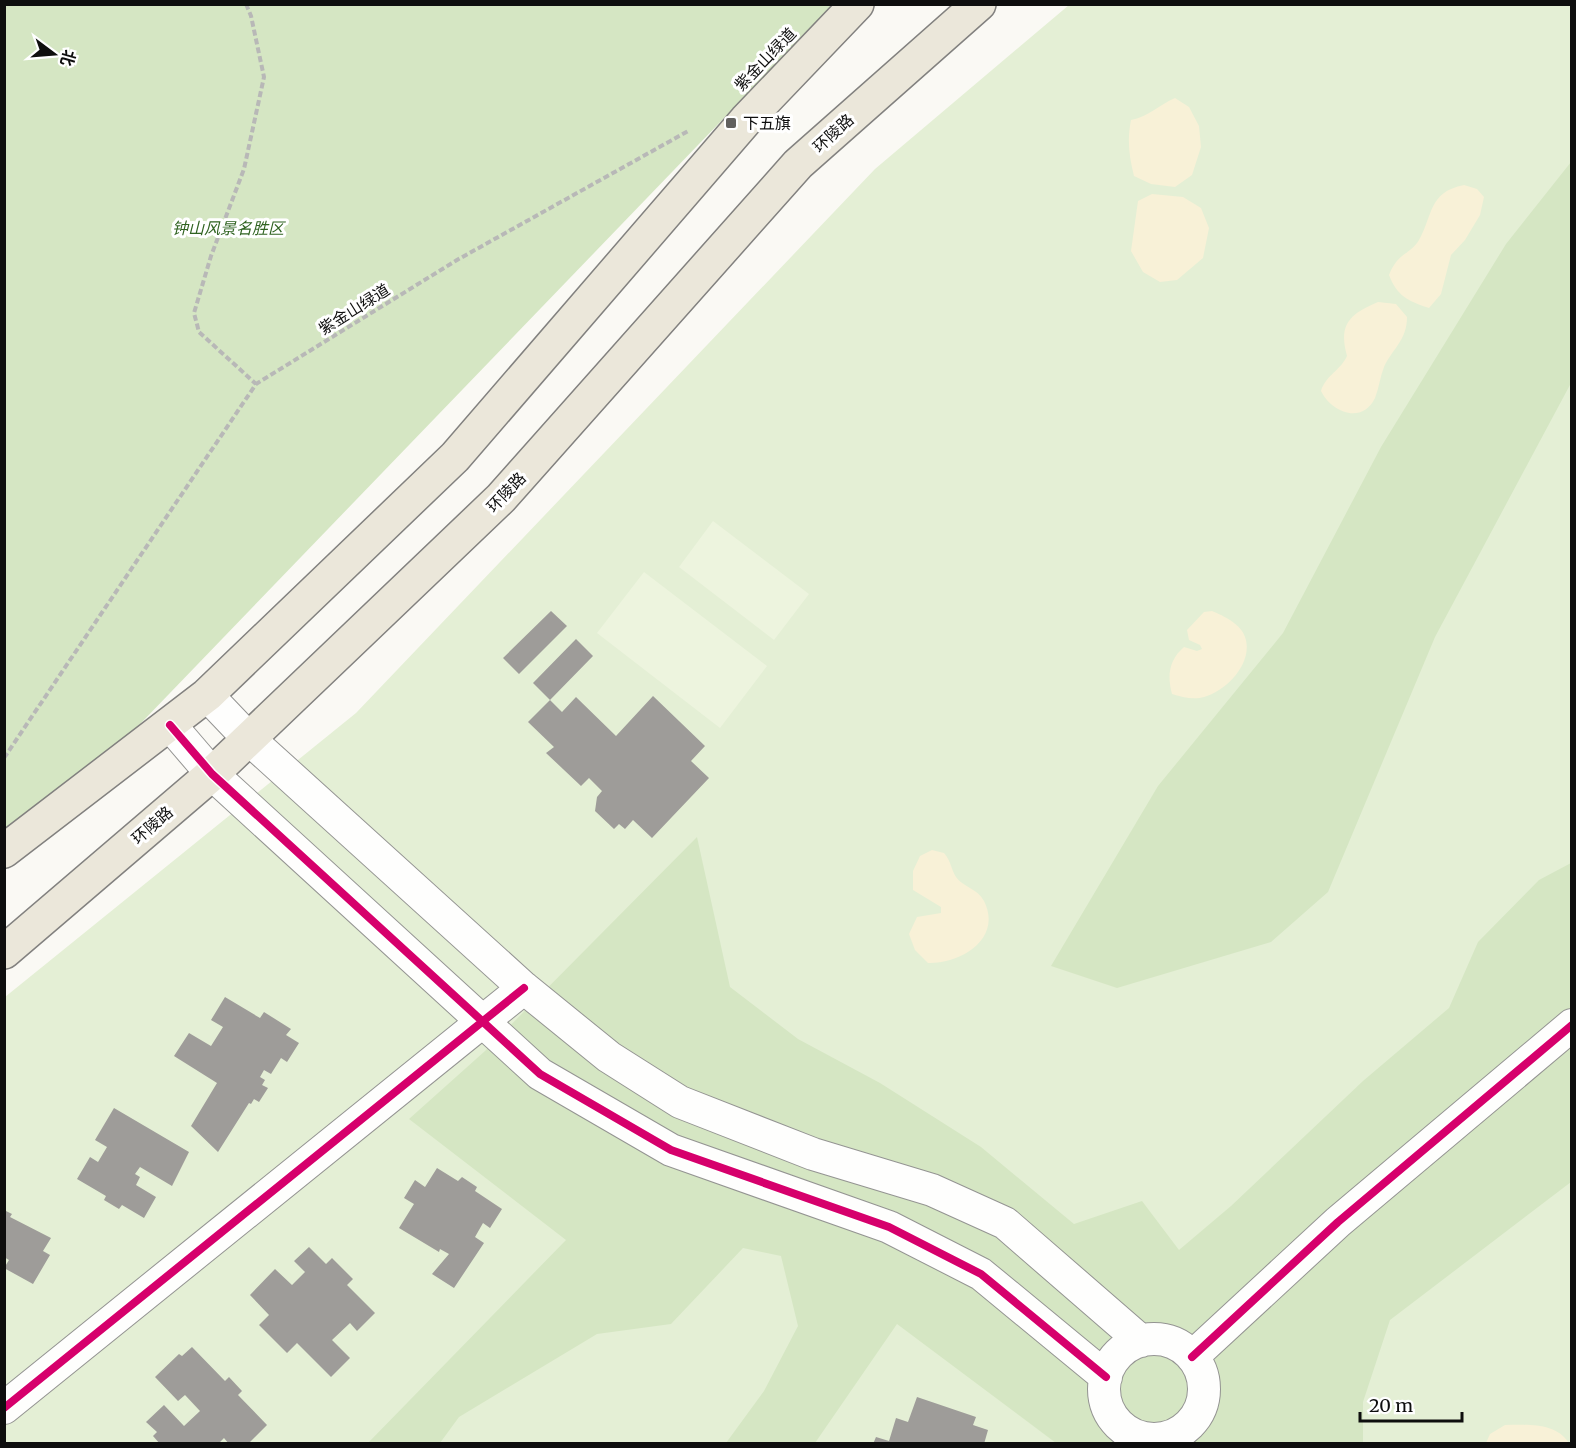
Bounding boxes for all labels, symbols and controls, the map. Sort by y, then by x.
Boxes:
street label: 紫金山绿道 [730,23,800,95]
north arrow [24,24,84,84]
text: 北 [57,48,80,69]
street label: 环陵路 [808,110,858,156]
place label: 下五旗 [743,113,791,133]
marker: 下五旗 [724,116,738,130]
park label: 钟山风景名胜区 [172,218,286,238]
street label: 紫金山绿道 [315,279,393,339]
street label: 环陵路 [482,468,530,516]
street label: 环陵路 [127,802,177,848]
scale bar [1360,1385,1462,1423]
text: 20 m [1369,1394,1413,1417]

